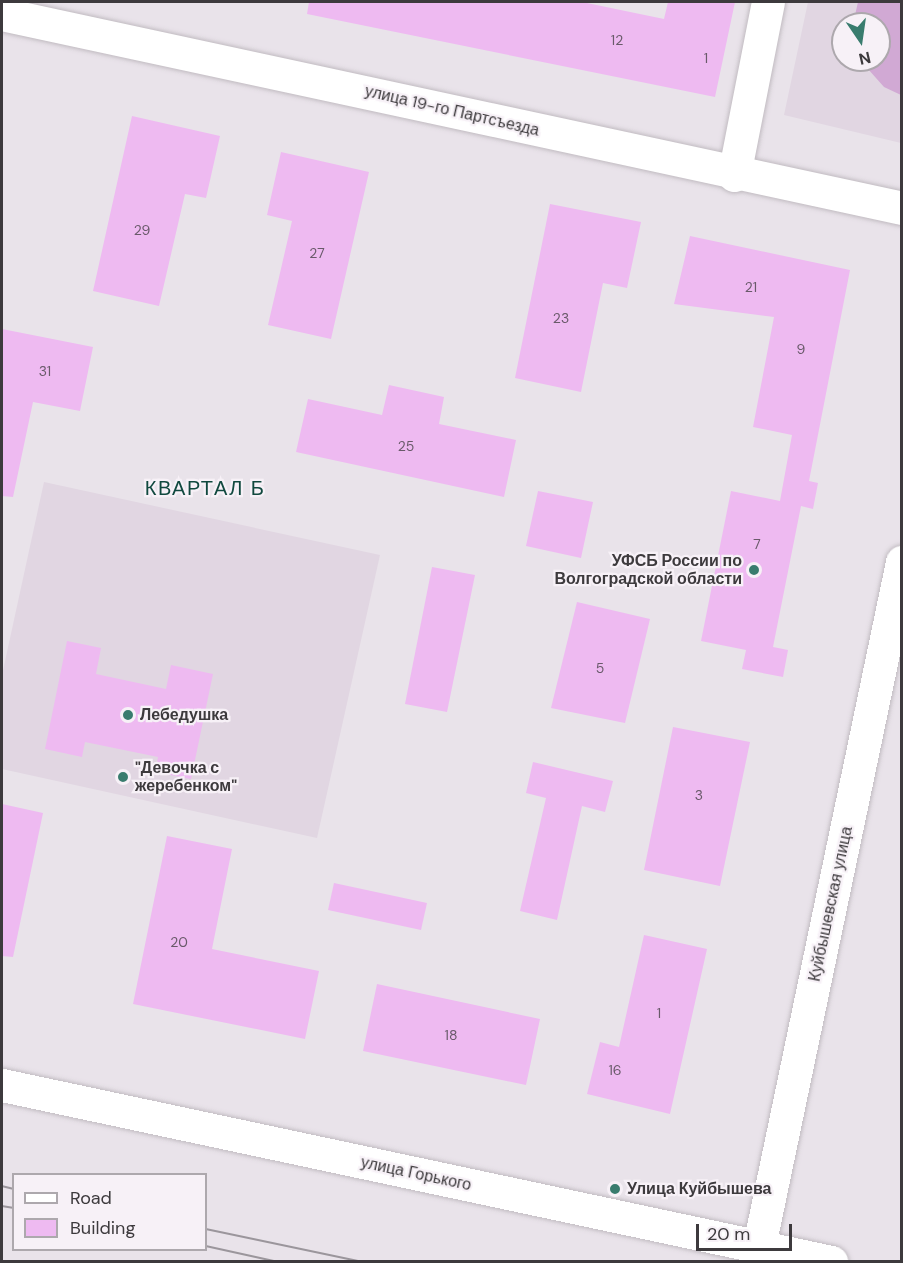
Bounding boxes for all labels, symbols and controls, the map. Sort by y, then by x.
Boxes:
north arrow [831,12,891,72]
house number: 12 [611,32,623,48]
text: N [857,47,873,70]
house number: 1 [704,50,708,66]
street label: улица 19-го Партсъезда [363,82,541,140]
house number: 29 [134,222,150,238]
house number: 27 [309,245,325,261]
house number: 21 [745,279,757,295]
house number: 23 [553,310,569,326]
house number: 9 [797,341,805,357]
house number: 31 [39,363,51,379]
house number: 25 [398,438,414,454]
district label: КВАРТАЛ Б [145,476,265,500]
house number: 7 [753,536,761,552]
place label: УФСБ России по Волгоградской области [554,551,742,589]
marker: УФСБ России по Волгоградской области [747,563,761,577]
house number: 5 [596,660,604,676]
place label: Лебедушка [140,705,228,725]
marker: Лебедушка [121,708,135,722]
place label: "Девочка с жеребенком" [135,758,237,796]
marker: "Девочка с жеребенком" [116,770,130,784]
house number: 3 [695,787,703,803]
street label: Куйбышевская улица [805,825,857,983]
house number: 20 [170,934,188,950]
house number: 1 [657,1005,661,1021]
house number: 18 [445,1027,457,1043]
house number: 16 [608,1062,622,1078]
street label: улица Горького [359,1153,473,1195]
legend [12,1173,207,1251]
place label: Улица Куйбышева [627,1179,771,1199]
marker: Улица Куйбышева [608,1182,622,1196]
text: Road [70,1186,112,1210]
scale bar [699,1212,795,1250]
text: Building [70,1216,135,1240]
text: 20 m [707,1222,750,1246]

